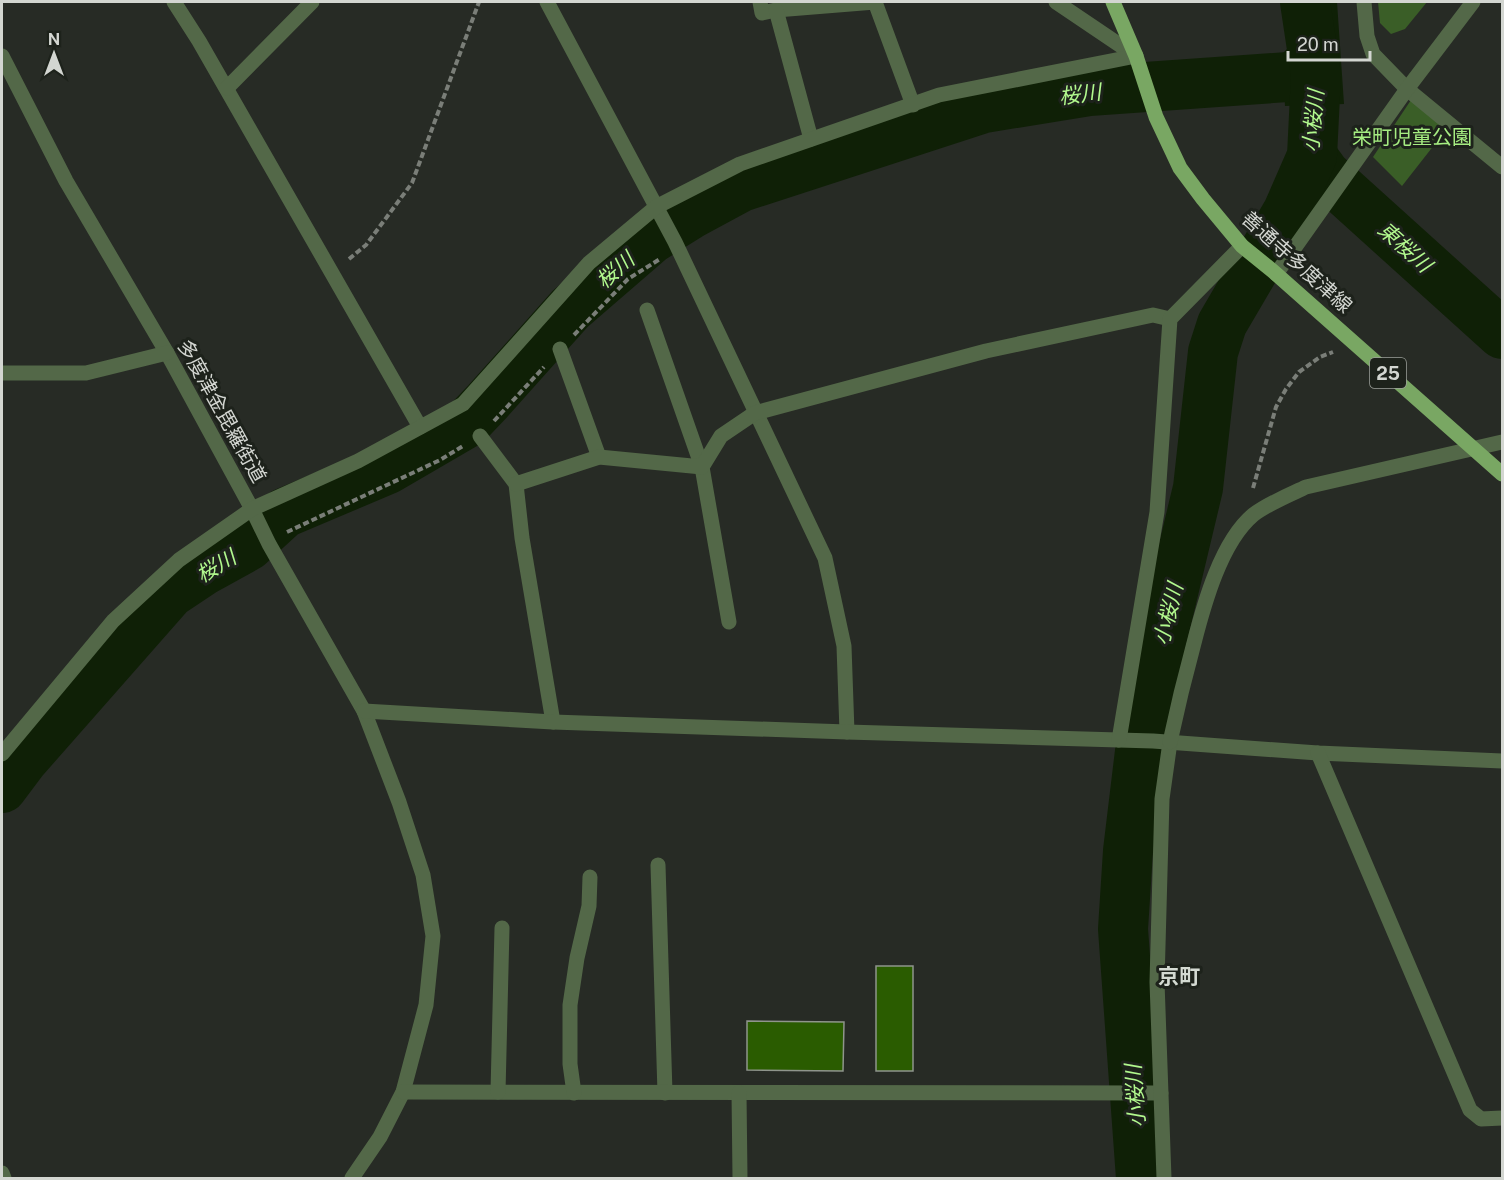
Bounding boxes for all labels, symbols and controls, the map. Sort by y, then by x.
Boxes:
north arrow [24,24,84,84]
scale bar [1288,24,1370,62]
text: N [48,30,60,49]
text: 20 m [1297,34,1339,55]
water label: 桜川 [1058,79,1104,109]
water label: 小桜川 [1298,87,1328,153]
park label: 栄町児童公園 [1352,125,1472,149]
street label: 善通寺多度津線 [1237,206,1357,318]
water label: 東桜川 [1373,217,1438,279]
water label: 桜川 [591,245,641,293]
street label: 多度津金毘羅街道 [173,335,271,487]
road number: 25 [1370,358,1406,388]
water label: 桜川 [192,543,242,588]
water label: 小桜川 [1148,578,1188,648]
district label: 京町 [1158,964,1200,989]
water label: 小桜川 [1120,1062,1150,1128]

